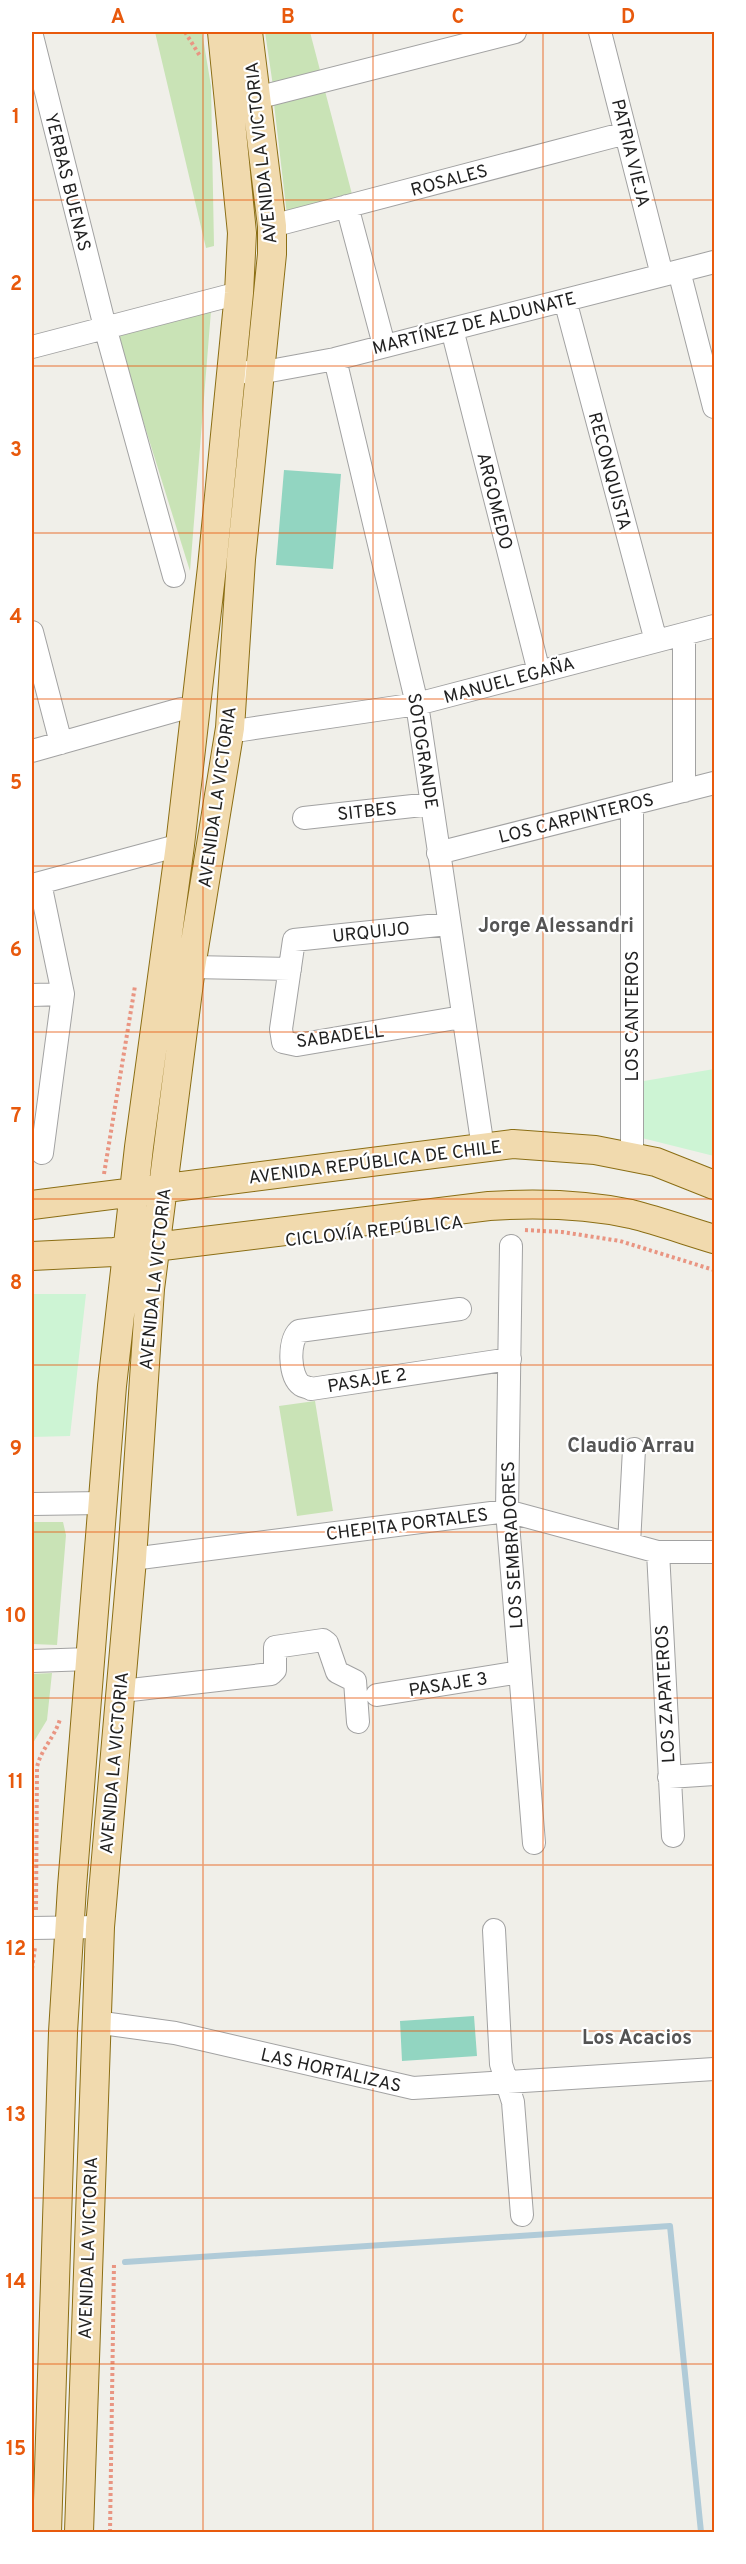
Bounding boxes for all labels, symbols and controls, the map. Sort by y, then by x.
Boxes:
text: A [111,5,125,31]
text: B [281,5,295,31]
text: C [452,5,464,31]
text: D [621,5,635,31]
street label: AVENIDA LA VICTORIA [241,61,283,245]
street label: PATRIA VIEJA [605,97,654,210]
text: 1 [12,105,20,131]
street label: YERBAS BUENAS [38,111,95,254]
street label: ROSALES [408,160,490,203]
text: 2 [10,272,22,298]
street label: MARTÍNEZ DE ALDUNATE [370,286,579,361]
street label: RECONQUISTA [582,410,635,533]
text: 3 [10,438,22,464]
street label: ARGOMEDO [470,450,517,552]
text: 4 [10,605,22,631]
street label: MANUEL EGAÑA [441,651,577,710]
street label: SOTOGRANDE [401,691,442,811]
street label: AVENIDA LA VICTORIA [194,705,243,889]
text: 5 [10,771,22,797]
street label: LOS CARPINTEROS [496,789,656,850]
street label: SITBES [336,798,398,827]
district label: Jorge Alessandri [478,914,634,940]
street label: URQUIJO [331,918,411,949]
text: 6 [10,938,22,964]
street label: LOS CANTEROS [622,950,645,1082]
street label: SABADELL [295,1021,385,1054]
text: 7 [11,1104,21,1130]
street label: AVENIDA REPÚBLICA DE CHILE [247,1135,503,1190]
street label: AVENIDA LA VICTORIA [135,1187,177,1371]
street label: CICLOVÍA REPÚBLICA [284,1210,464,1253]
text: 8 [10,1271,22,1297]
street label: PASAJE 2 [326,1364,408,1399]
district label: Claudio Arrau [567,1434,695,1460]
text: 9 [10,1437,22,1463]
street label: LOS SEMBRADORES [498,1460,529,1629]
street label: CHEPITA PORTALES [325,1504,489,1547]
text: 10 [5,1604,27,1630]
street label: LOS ZAPATEROS [651,1624,682,1764]
street label: PASAJE 3 [407,1668,489,1703]
street label: AVENIDA LA VICTORIA [96,1671,135,1855]
text: 11 [8,1770,24,1796]
text: 12 [6,1937,26,1963]
district label: Los Acacios [582,2026,692,2052]
street label: LAS HORTALIZAS [258,2044,403,2099]
text: 13 [6,2103,26,2129]
street label: AVENIDA LA VICTORIA [75,2156,104,2340]
text: 14 [6,2270,26,2296]
text: 15 [6,2437,26,2463]

